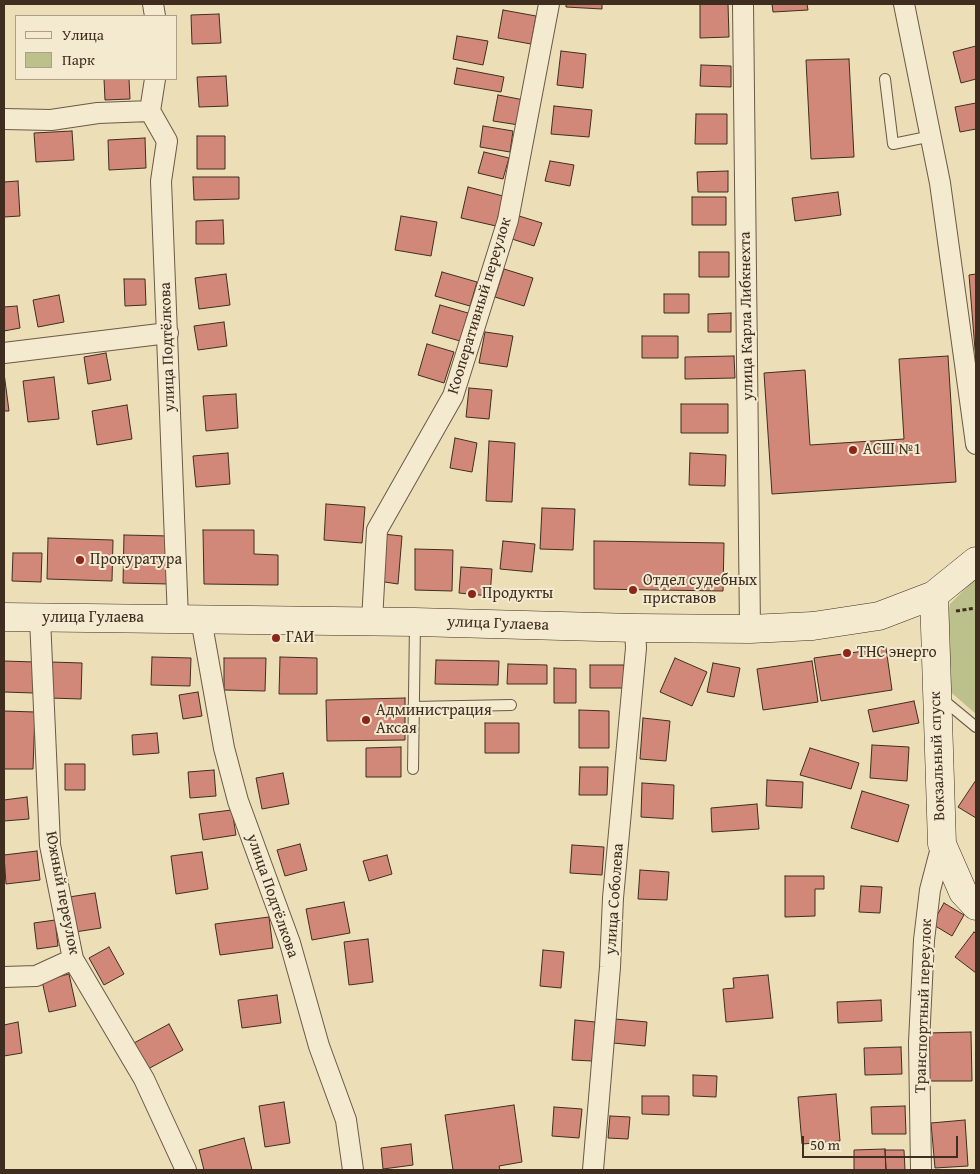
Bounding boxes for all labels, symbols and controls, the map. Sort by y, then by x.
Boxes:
legend [15,15,178,80]
text: Улица [62,24,104,45]
text: Парк [62,49,95,70]
street label: Кооперативный переулок [444,215,516,397]
street label: улица Карла Либкнехта [736,231,758,401]
street label: улица Подтёлкова [156,282,180,412]
place label: АСШ №1 [863,440,921,460]
marker: АСШ №1 [847,444,859,456]
place label: Прокуратура [90,550,182,570]
marker: Прокуратура [74,554,86,566]
place label: Отдел судебных приставов [643,571,757,609]
place label: Продукты [482,584,553,604]
marker: Отдел судебных приставов [627,584,639,596]
marker: Продукты [466,588,478,600]
street label: улица Гулаева [42,608,144,628]
street label: улица Гулаева [447,613,549,635]
place label: ГАИ [286,628,314,648]
marker: ГАИ [270,632,282,644]
place label: ТНС энерго [857,643,937,663]
marker: ТНС энерго [841,647,853,659]
street label: Вокзальный спуск [926,691,950,821]
place label: Администрация Аксая [376,701,492,739]
marker: Администрация Аксая [360,714,372,726]
street label: Южный переулок [41,830,83,956]
street label: улица Подтёлкова [242,831,302,961]
street label: улица Соболева [602,843,628,955]
street label: Транспортный переулок [911,918,937,1094]
scale bar [805,1126,961,1158]
text: 50 m [810,1134,840,1155]

